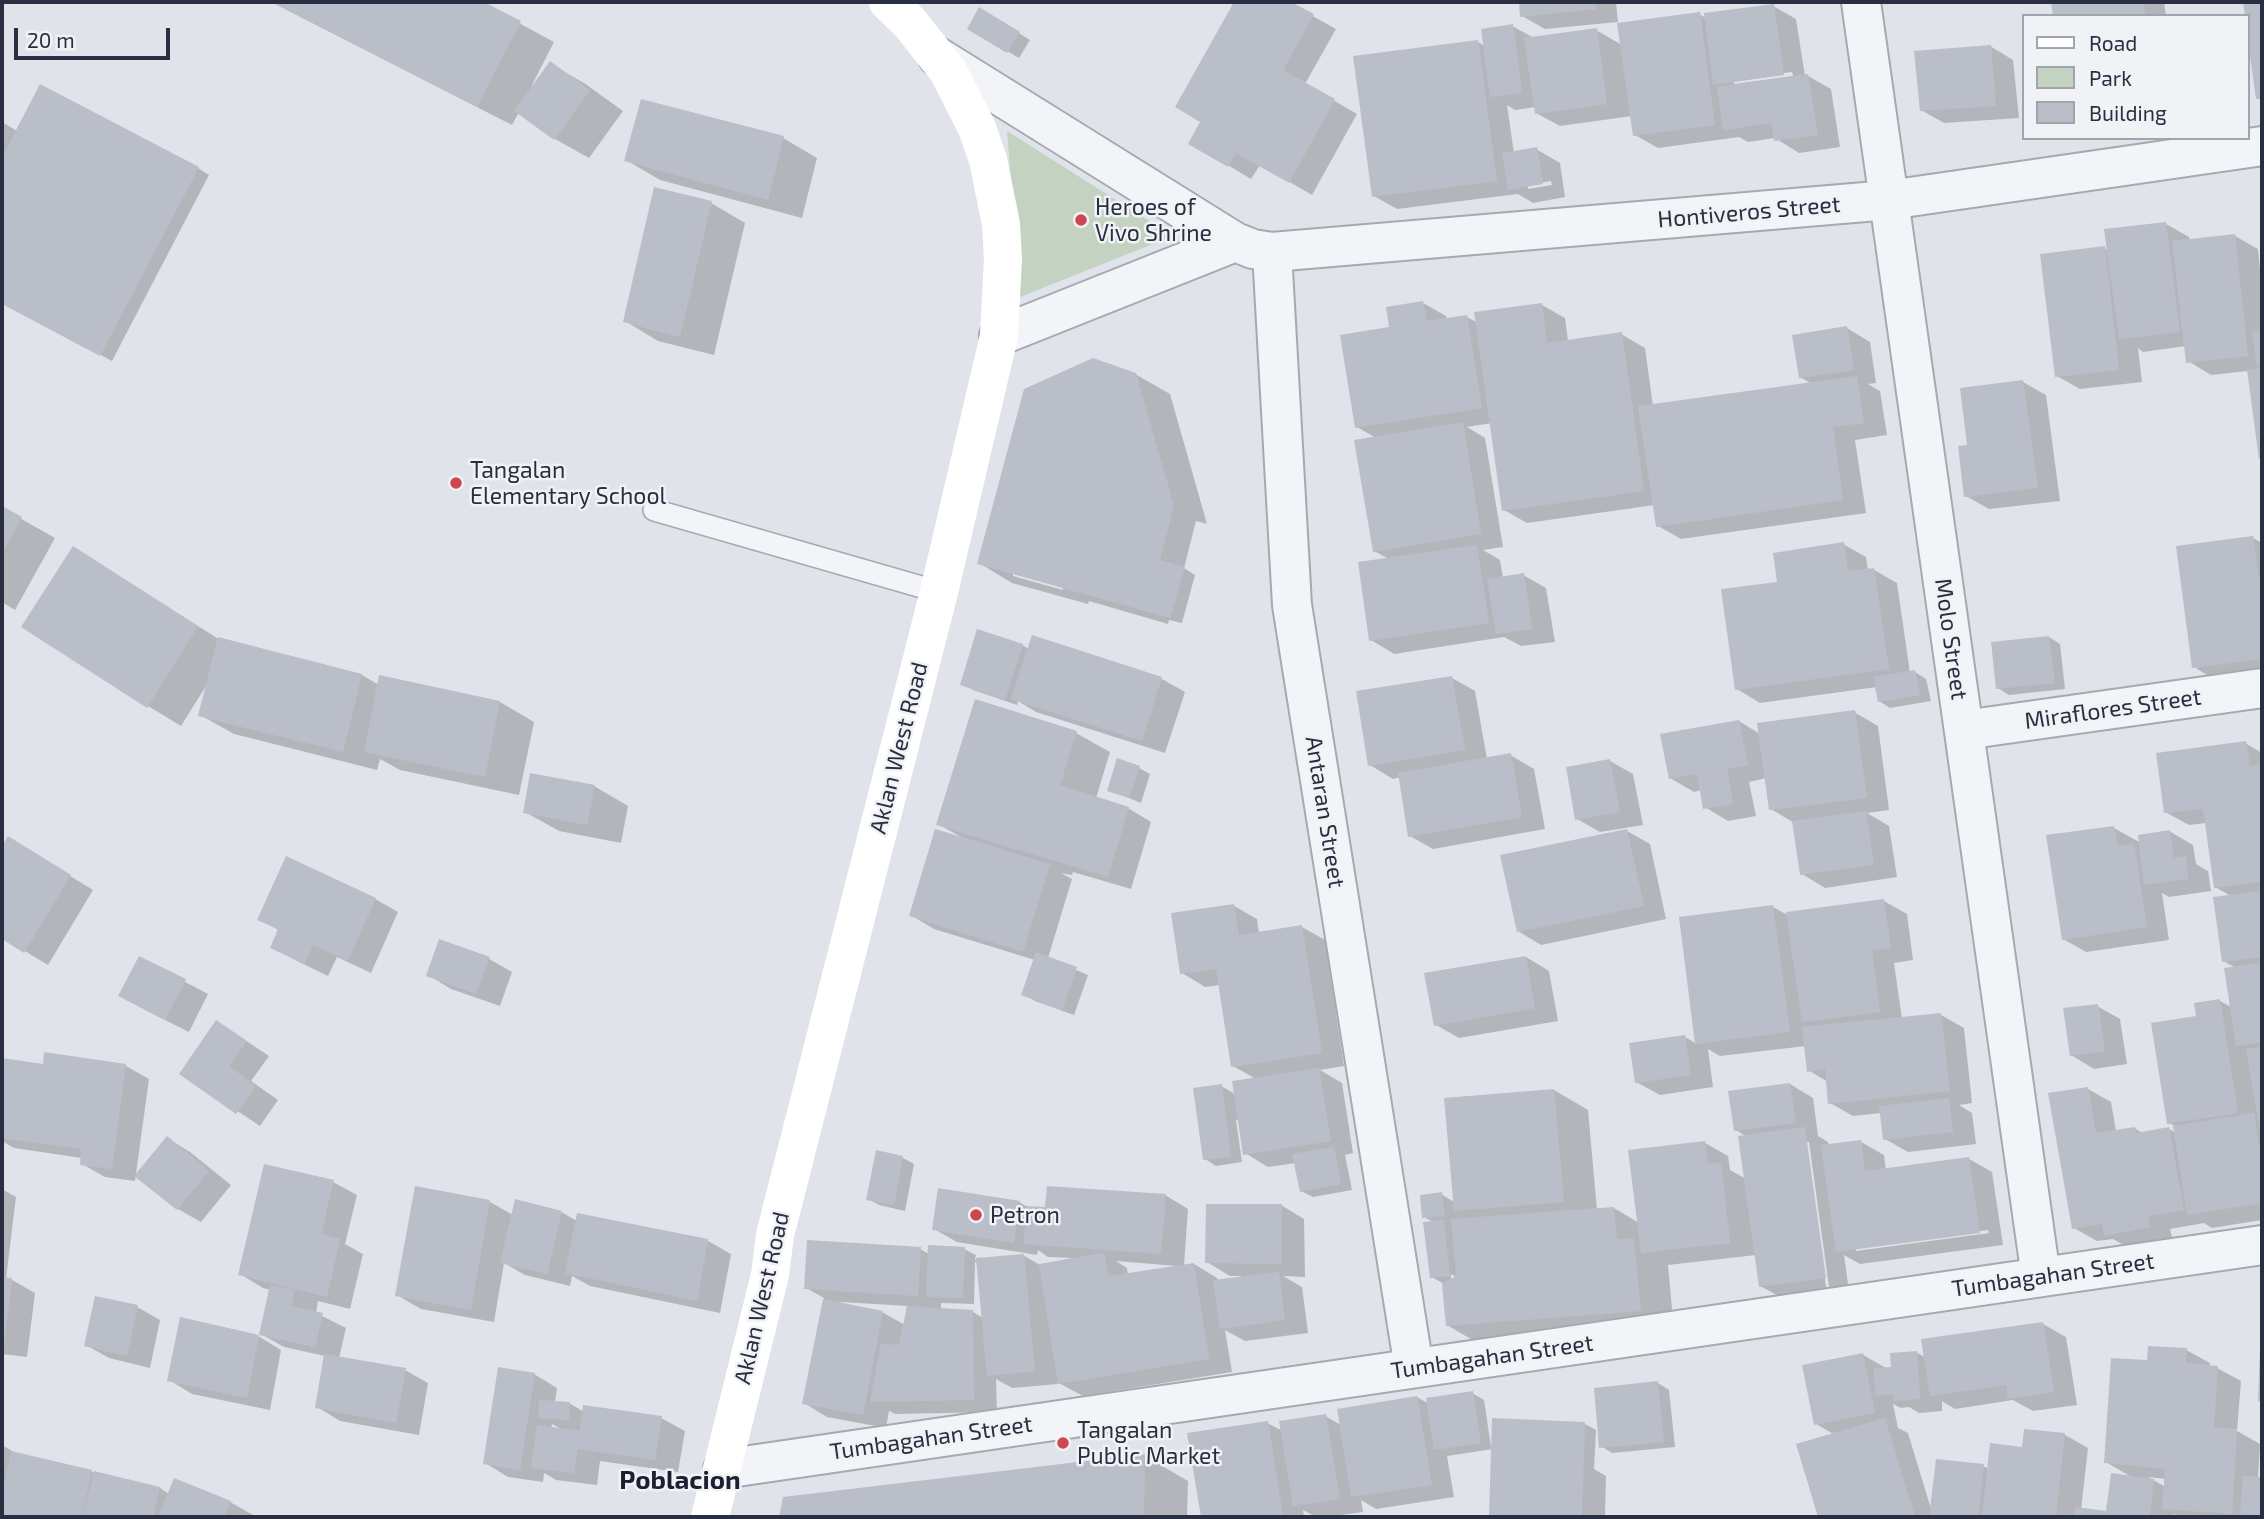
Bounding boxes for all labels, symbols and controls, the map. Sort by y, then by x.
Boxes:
scale bar [18,14,173,58]
legend [2022,14,2250,140]
text: 20 m [27,27,75,52]
text: Road [2089,30,2137,55]
text: Park [2089,65,2132,90]
text: Building [2089,100,2167,125]
street label: Hontiveros Street [1656,190,1842,234]
place label: Heroes of Vivo Shrine [1095,193,1212,247]
marker: Heroes of Vivo Shrine [1073,212,1089,228]
place label: Tangalan Elementary School [470,456,666,510]
marker: Tangalan Elementary School [448,475,464,491]
street label: Molo Street [1929,577,1973,701]
street label: Aklan West Road [864,659,934,837]
street label: Miraflores Street [2023,683,2203,735]
street label: Antaran Street [1299,734,1351,890]
place label: Petron [990,1201,1060,1229]
marker: Petron [968,1207,984,1223]
street label: Aklan West Road [729,1209,795,1387]
street label: Tumbagahan Street [1950,1247,2156,1303]
street label: Tumbagahan Street [1389,1329,1595,1385]
street label: Tumbagahan Street [828,1410,1034,1466]
place label: Tangalan Public Market [1077,1416,1220,1470]
marker: Tangalan Public Market [1055,1435,1071,1451]
district label: Poblacion [619,1464,741,1496]

